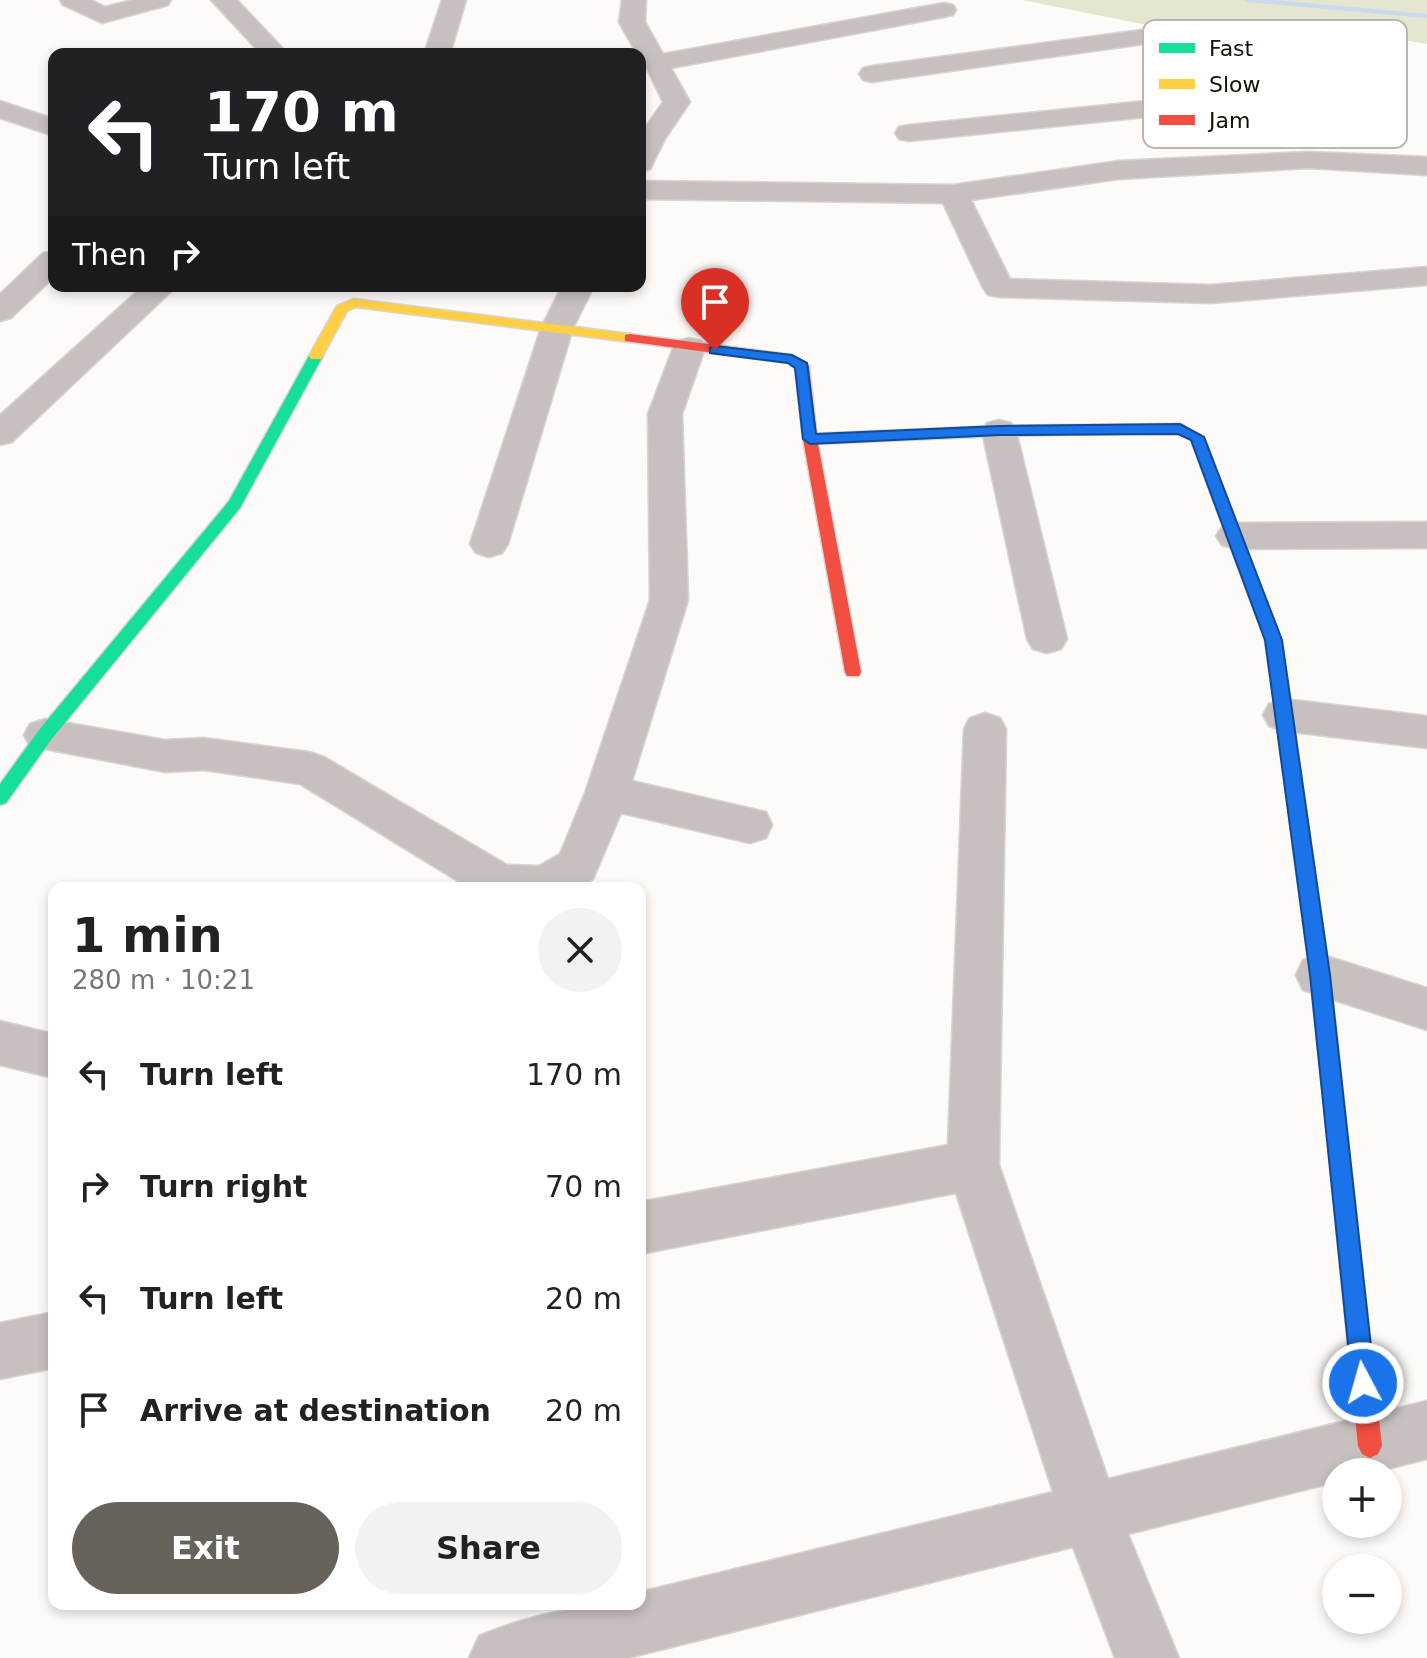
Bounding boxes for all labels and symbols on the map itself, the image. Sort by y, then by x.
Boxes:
legend [1143,20,1407,148]
text: Fast [1209,36,1254,61]
text: Slow [1209,72,1261,97]
text: Jam [1207,108,1250,133]
pin [681,268,749,350]
position arrow [1321,1341,1405,1425]

